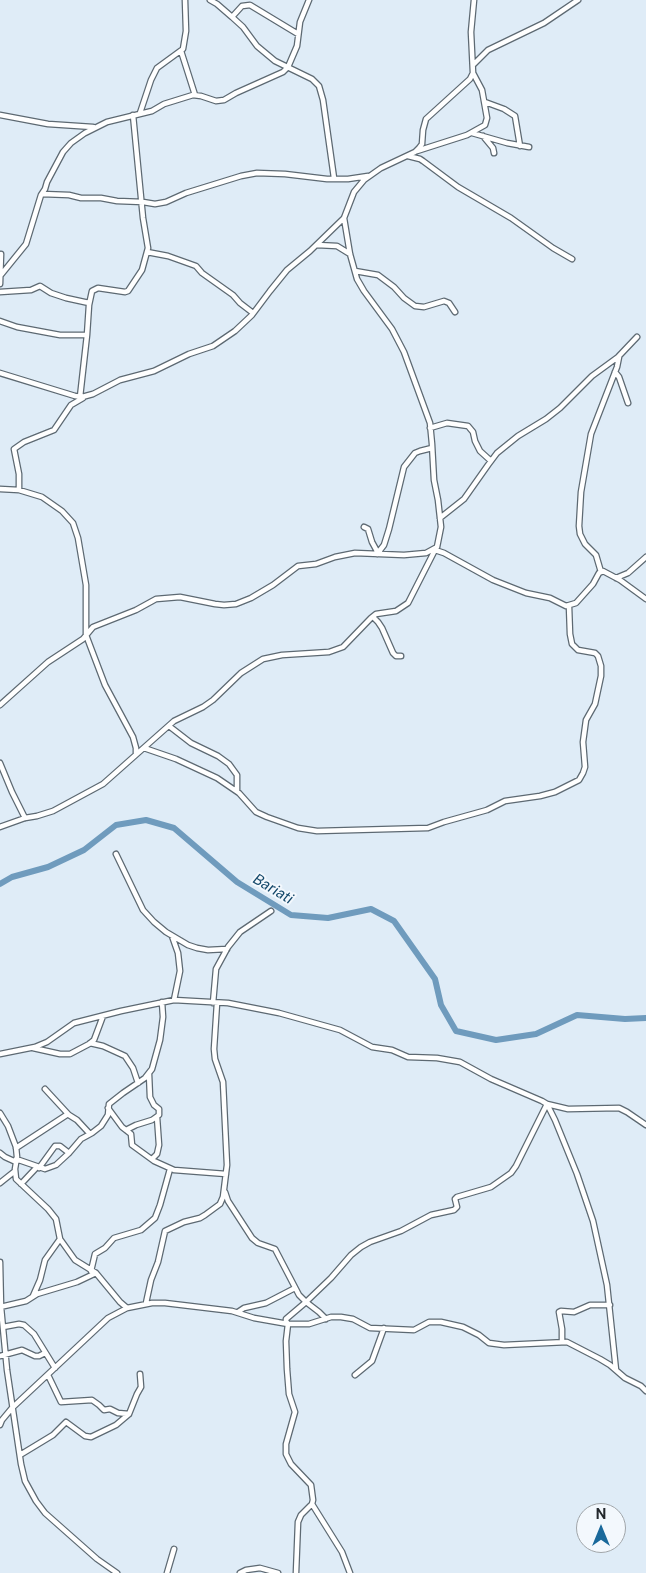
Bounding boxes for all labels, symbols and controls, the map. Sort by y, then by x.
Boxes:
water label: Bariati [250,870,296,908]
north arrow [576,1503,626,1553]
text: N [596,1506,606,1522]

